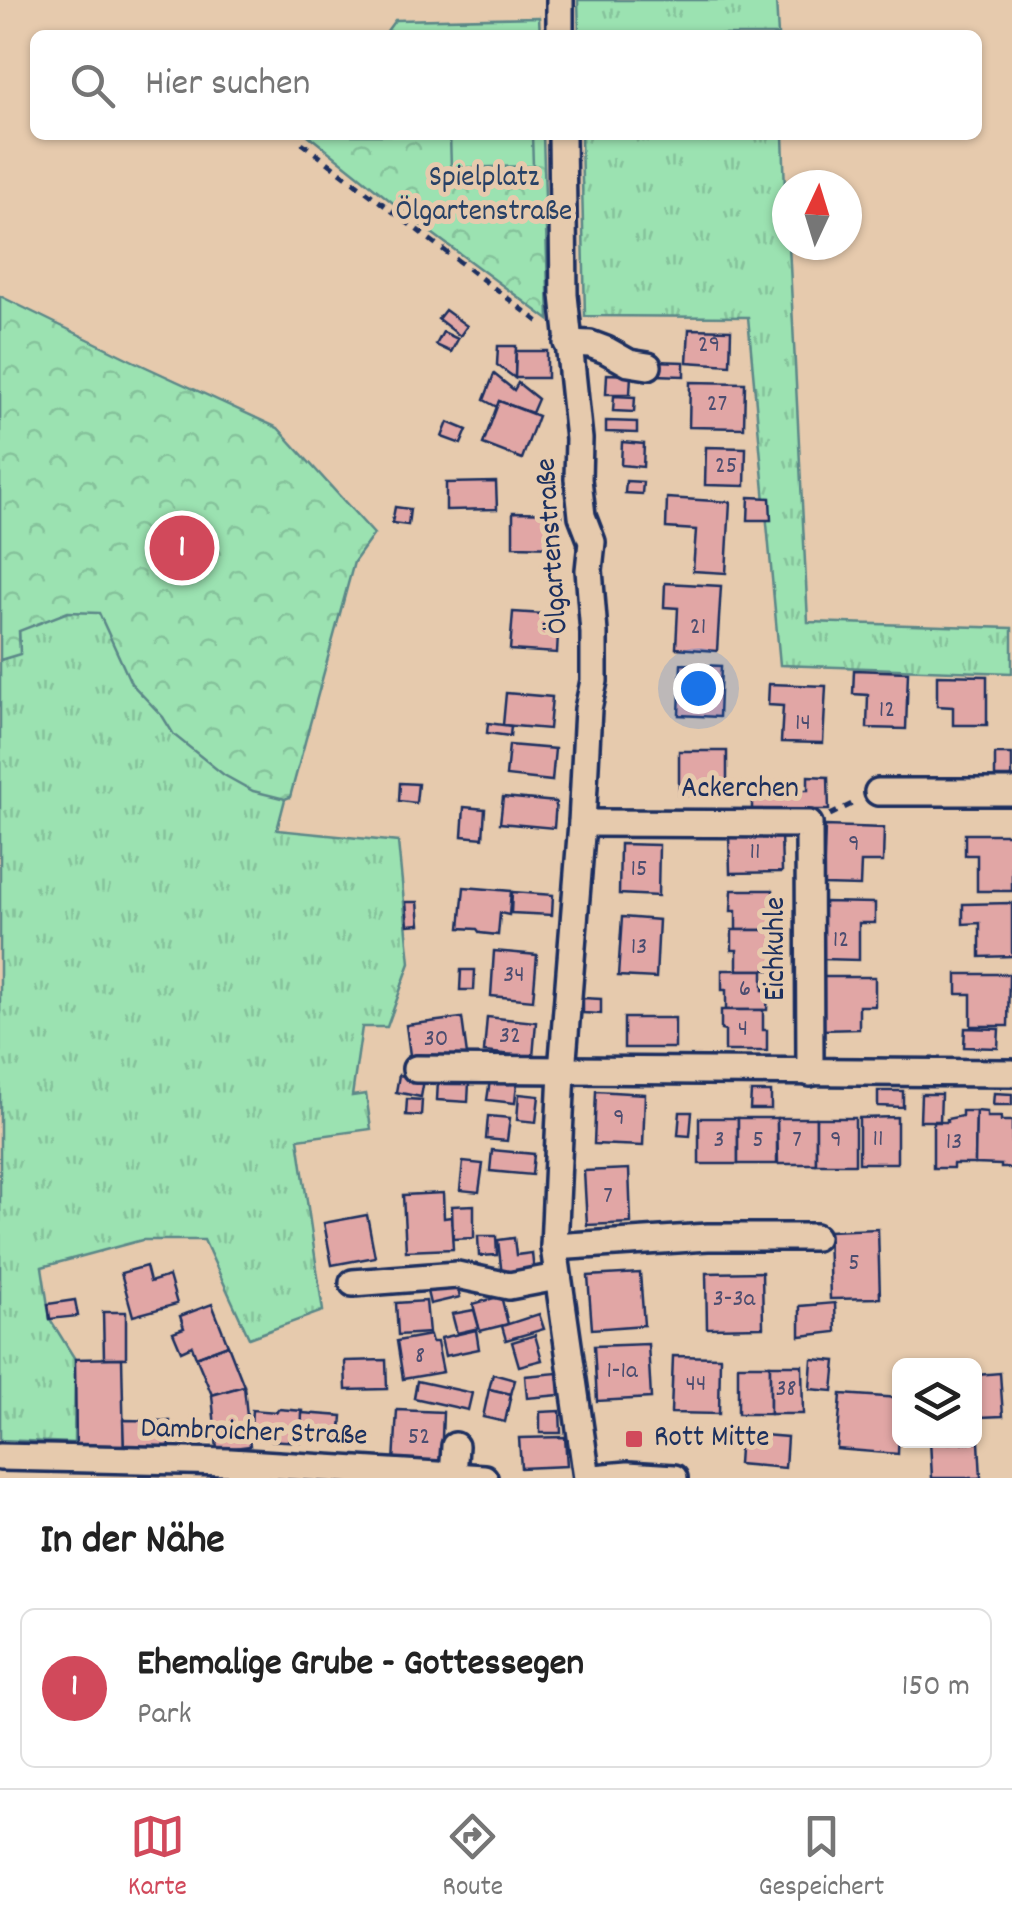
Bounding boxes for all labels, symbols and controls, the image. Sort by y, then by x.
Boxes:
search box [30,30,982,140]
icon: search [65,58,120,113]
text: Hier suchen [145,58,310,113]
park label: Spielplatz Ölgartenstraße [396,158,572,235]
north arrow [772,170,862,260]
house number: 29 [698,328,720,364]
house number: 27 [707,387,727,423]
house number: 25 [715,449,737,485]
street label: Ölgartenstraße [526,457,582,635]
pin: 1 [150,510,214,586]
house number: 21 [690,610,706,646]
your location [673,663,724,714]
house number: 12 [879,693,895,729]
house number: 14 [795,706,811,742]
street label: Ackerchen [681,769,799,812]
house number: 9 [848,827,860,863]
house number: 11 [750,835,760,871]
house number: 15 [630,852,648,888]
street label: Eichkuhle [756,897,799,1001]
house number: 12 [833,923,849,959]
house number: 13 [631,930,647,966]
house number: 34 [503,958,525,994]
house number: 6 [739,972,751,1008]
house number: 4 [738,1012,748,1048]
house number: 32 [499,1019,521,1055]
house number: 30 [424,1022,448,1058]
house number: 9 [613,1101,625,1137]
house number: 11 [873,1122,883,1158]
house number: 3 [713,1123,725,1159]
house number: 5 [752,1123,764,1159]
house number: 7 [792,1123,802,1159]
house number: 9 [830,1123,842,1159]
house number: 13 [946,1125,962,1161]
house number: 7 [603,1179,613,1215]
house number: 5 [848,1246,860,1282]
house number: 3-3a [713,1282,757,1318]
house number: 8 [415,1339,425,1375]
house number: 1-1a [606,1354,639,1390]
map controls [892,1358,982,1448]
button: layers [892,1358,982,1448]
house number: 44 [686,1367,706,1403]
house number: 38 [775,1372,797,1408]
street label: Dambroicher Straße [140,1409,368,1459]
place label: Rott Mitte [654,1418,769,1461]
house number: 52 [408,1420,430,1456]
marker: Rott Mitte [623,1428,645,1450]
text: In der Nähe [40,1513,225,1573]
text: Ehemalige Grube - Gottessegen [137,1638,584,1693]
text: 1 [71,1665,78,1711]
text: 150 m [901,1665,970,1711]
text: Park [137,1693,192,1739]
tab: Karte [128,1809,187,1909]
tab: Route [442,1809,503,1909]
tab: Gespeichert [759,1809,884,1909]

